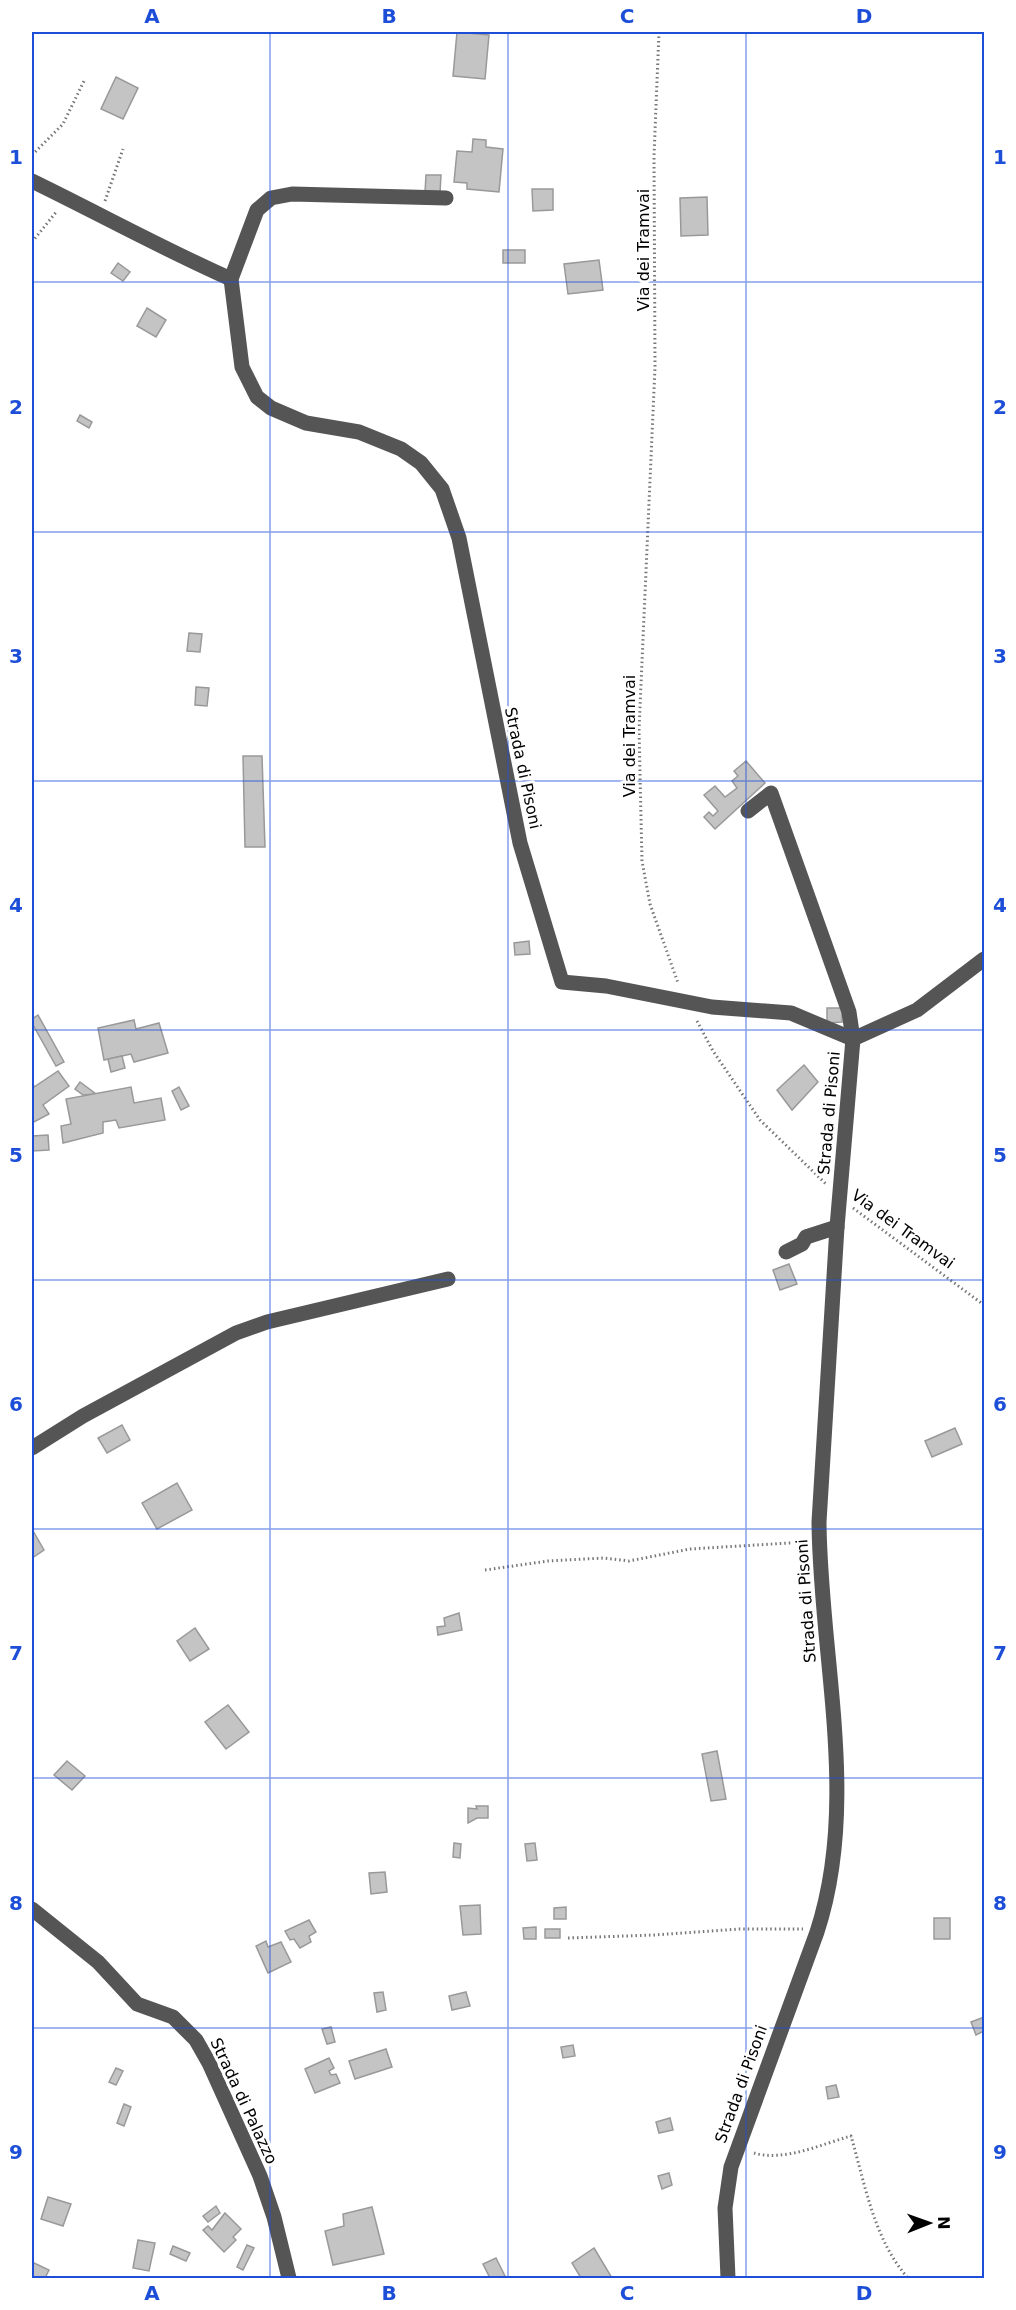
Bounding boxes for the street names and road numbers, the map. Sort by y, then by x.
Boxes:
street label: Via dei Tramvai [634,189,653,311]
street label: Via dei Tramvai [620,675,639,797]
street label: Strada di Pisoni [501,705,545,831]
street label: Strada di Pisoni [814,1050,844,1176]
street label: Via dei Tramvai [848,1185,958,1273]
street label: Strada di Pisoni [792,1538,820,1664]
street label: Strada di Pisoni [711,2022,771,2146]
street label: Strada di Palazzo [206,2035,282,2167]

